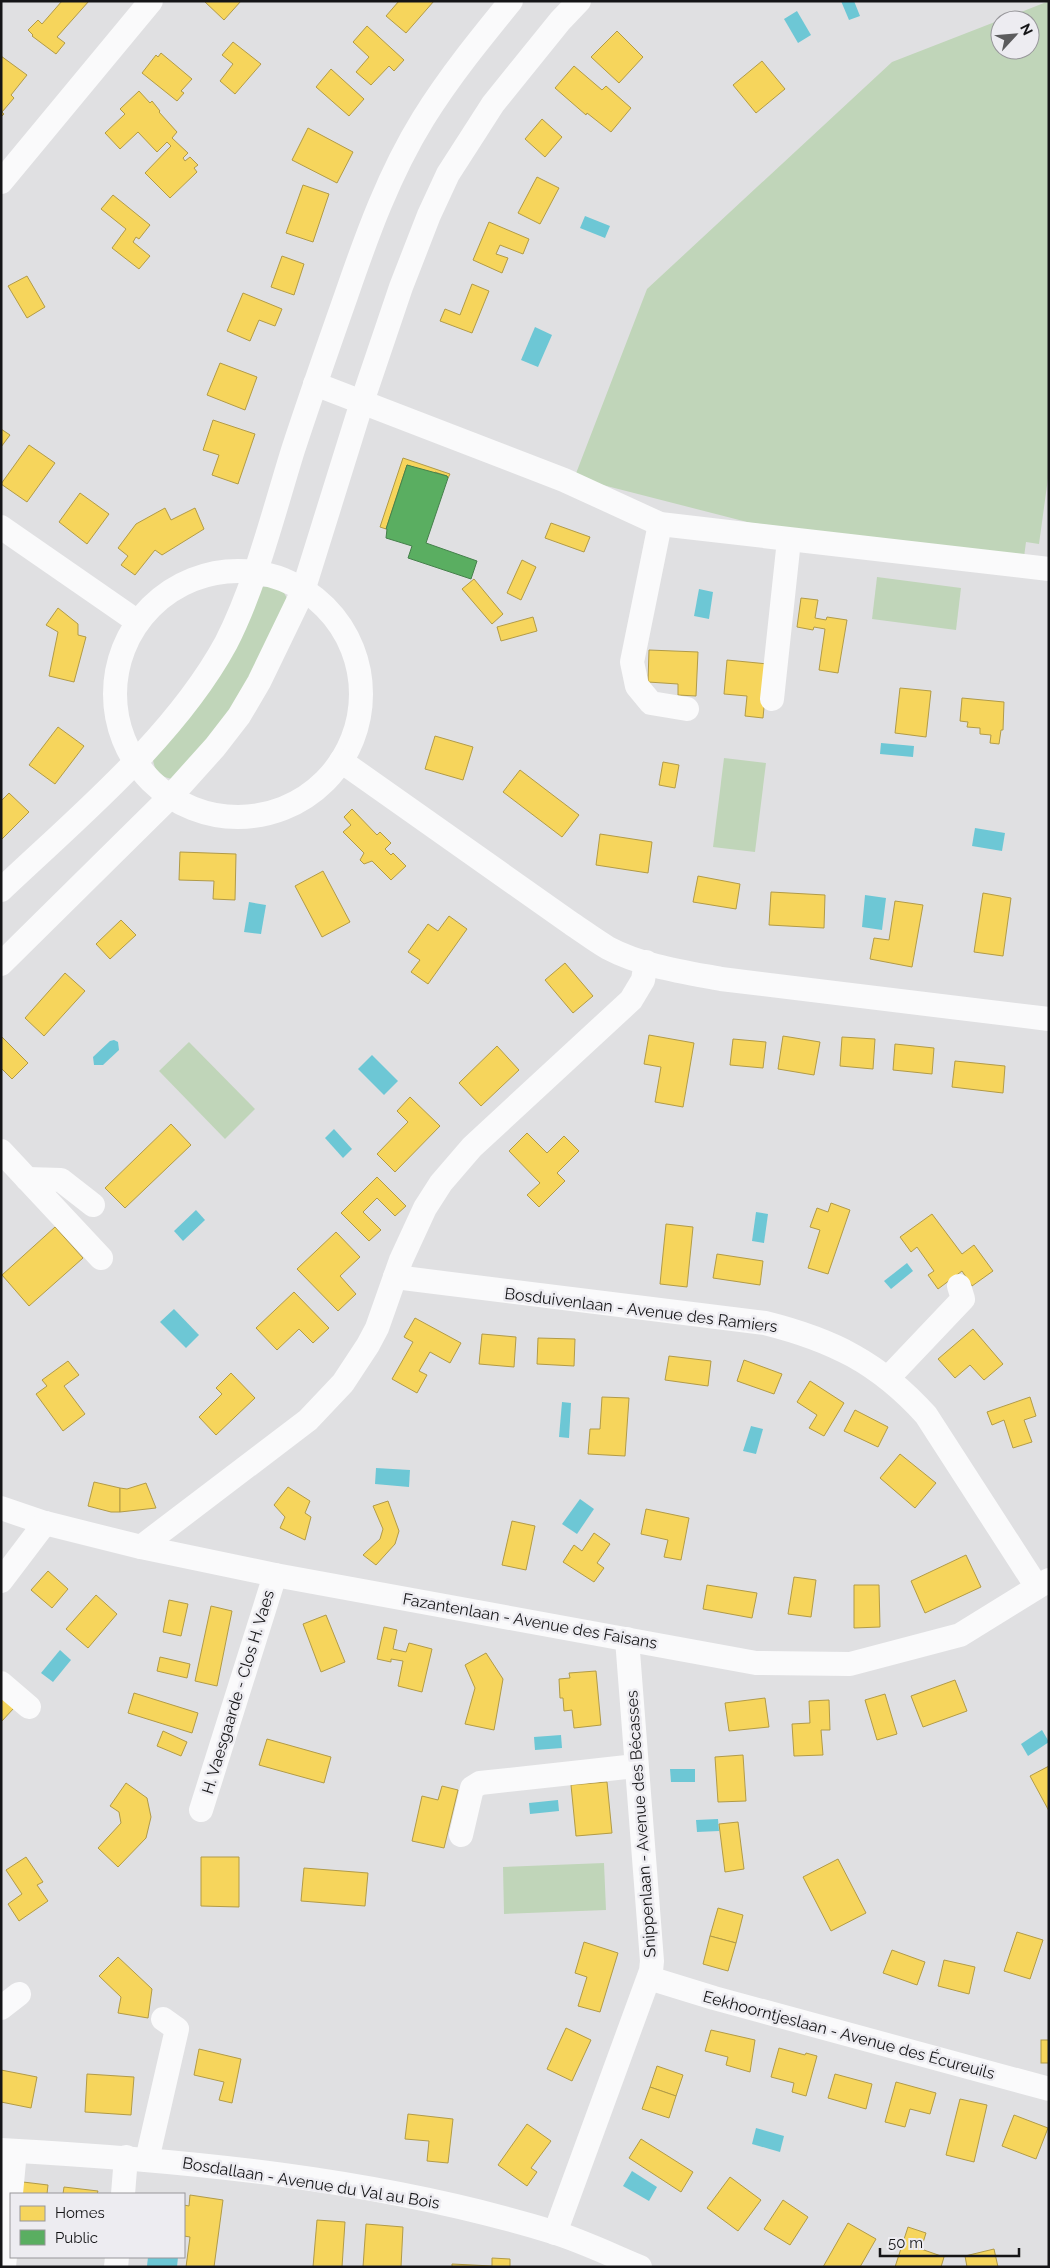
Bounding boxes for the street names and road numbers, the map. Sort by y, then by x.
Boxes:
street label: Bosduivenlaan - Avenue des Ramiers [504,1284,779,1336]
street label: H. Vaesgaarde - Clos H. Vaes [198,1588,278,1796]
street label: Fazantenlaan - Avenue des Faisans [401,1589,659,1653]
street label: Snippenlaan - Avenue des Bécasses [622,1689,660,1958]
street label: Eekhoorntjeslaan - Avenue des Écureuils [701,1986,997,2083]
street label: Bosdallaan - Avenue du Val au Bois [181,2153,441,2213]

